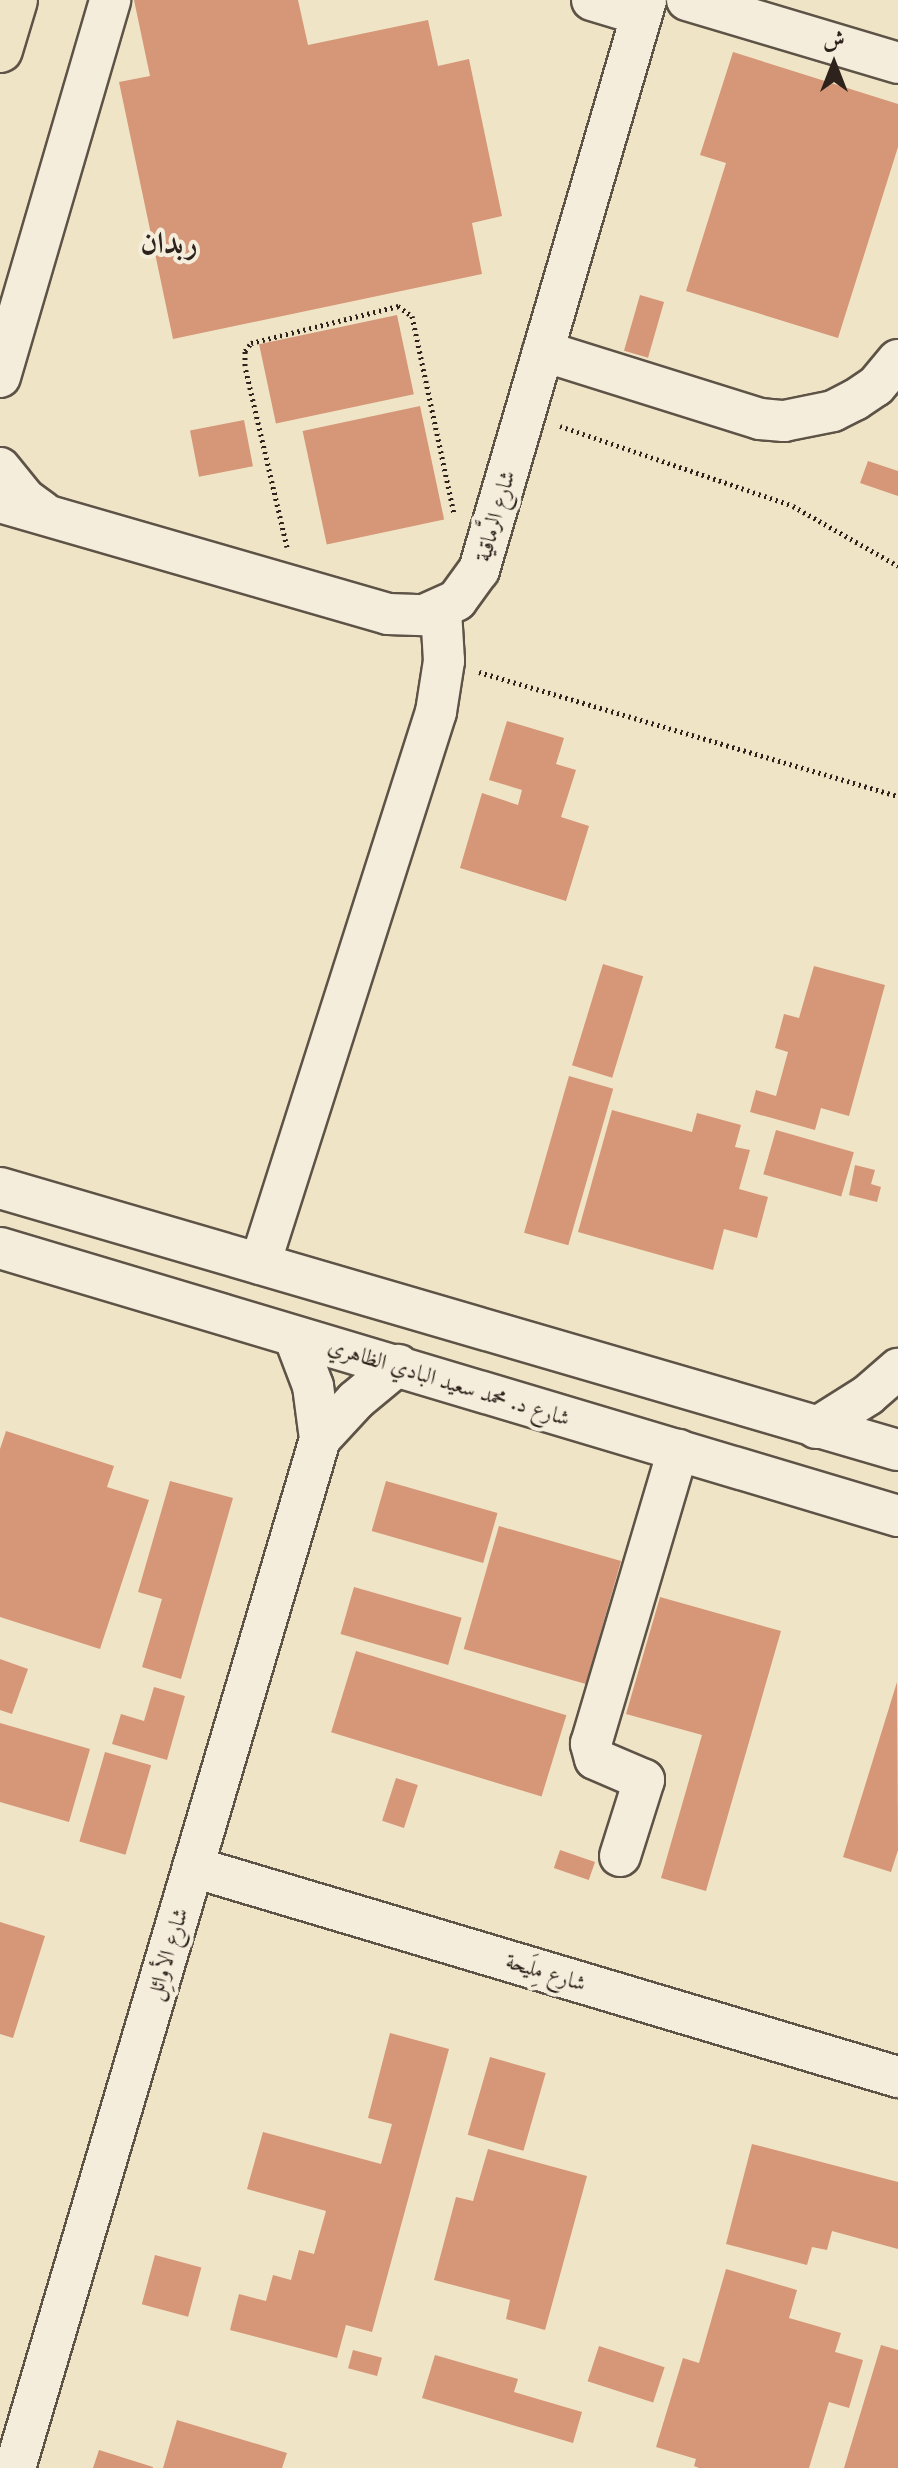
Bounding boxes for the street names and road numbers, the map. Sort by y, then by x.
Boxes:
street label: شارع الرَّماقية [469,467,521,565]
street label: شارع د. محمد سعيد البادي الظاهري [325,1333,573,1431]
street label: شارع الأوائِل [141,1905,193,2003]
street label: شارع مِلَيحة [503,1947,589,1997]

